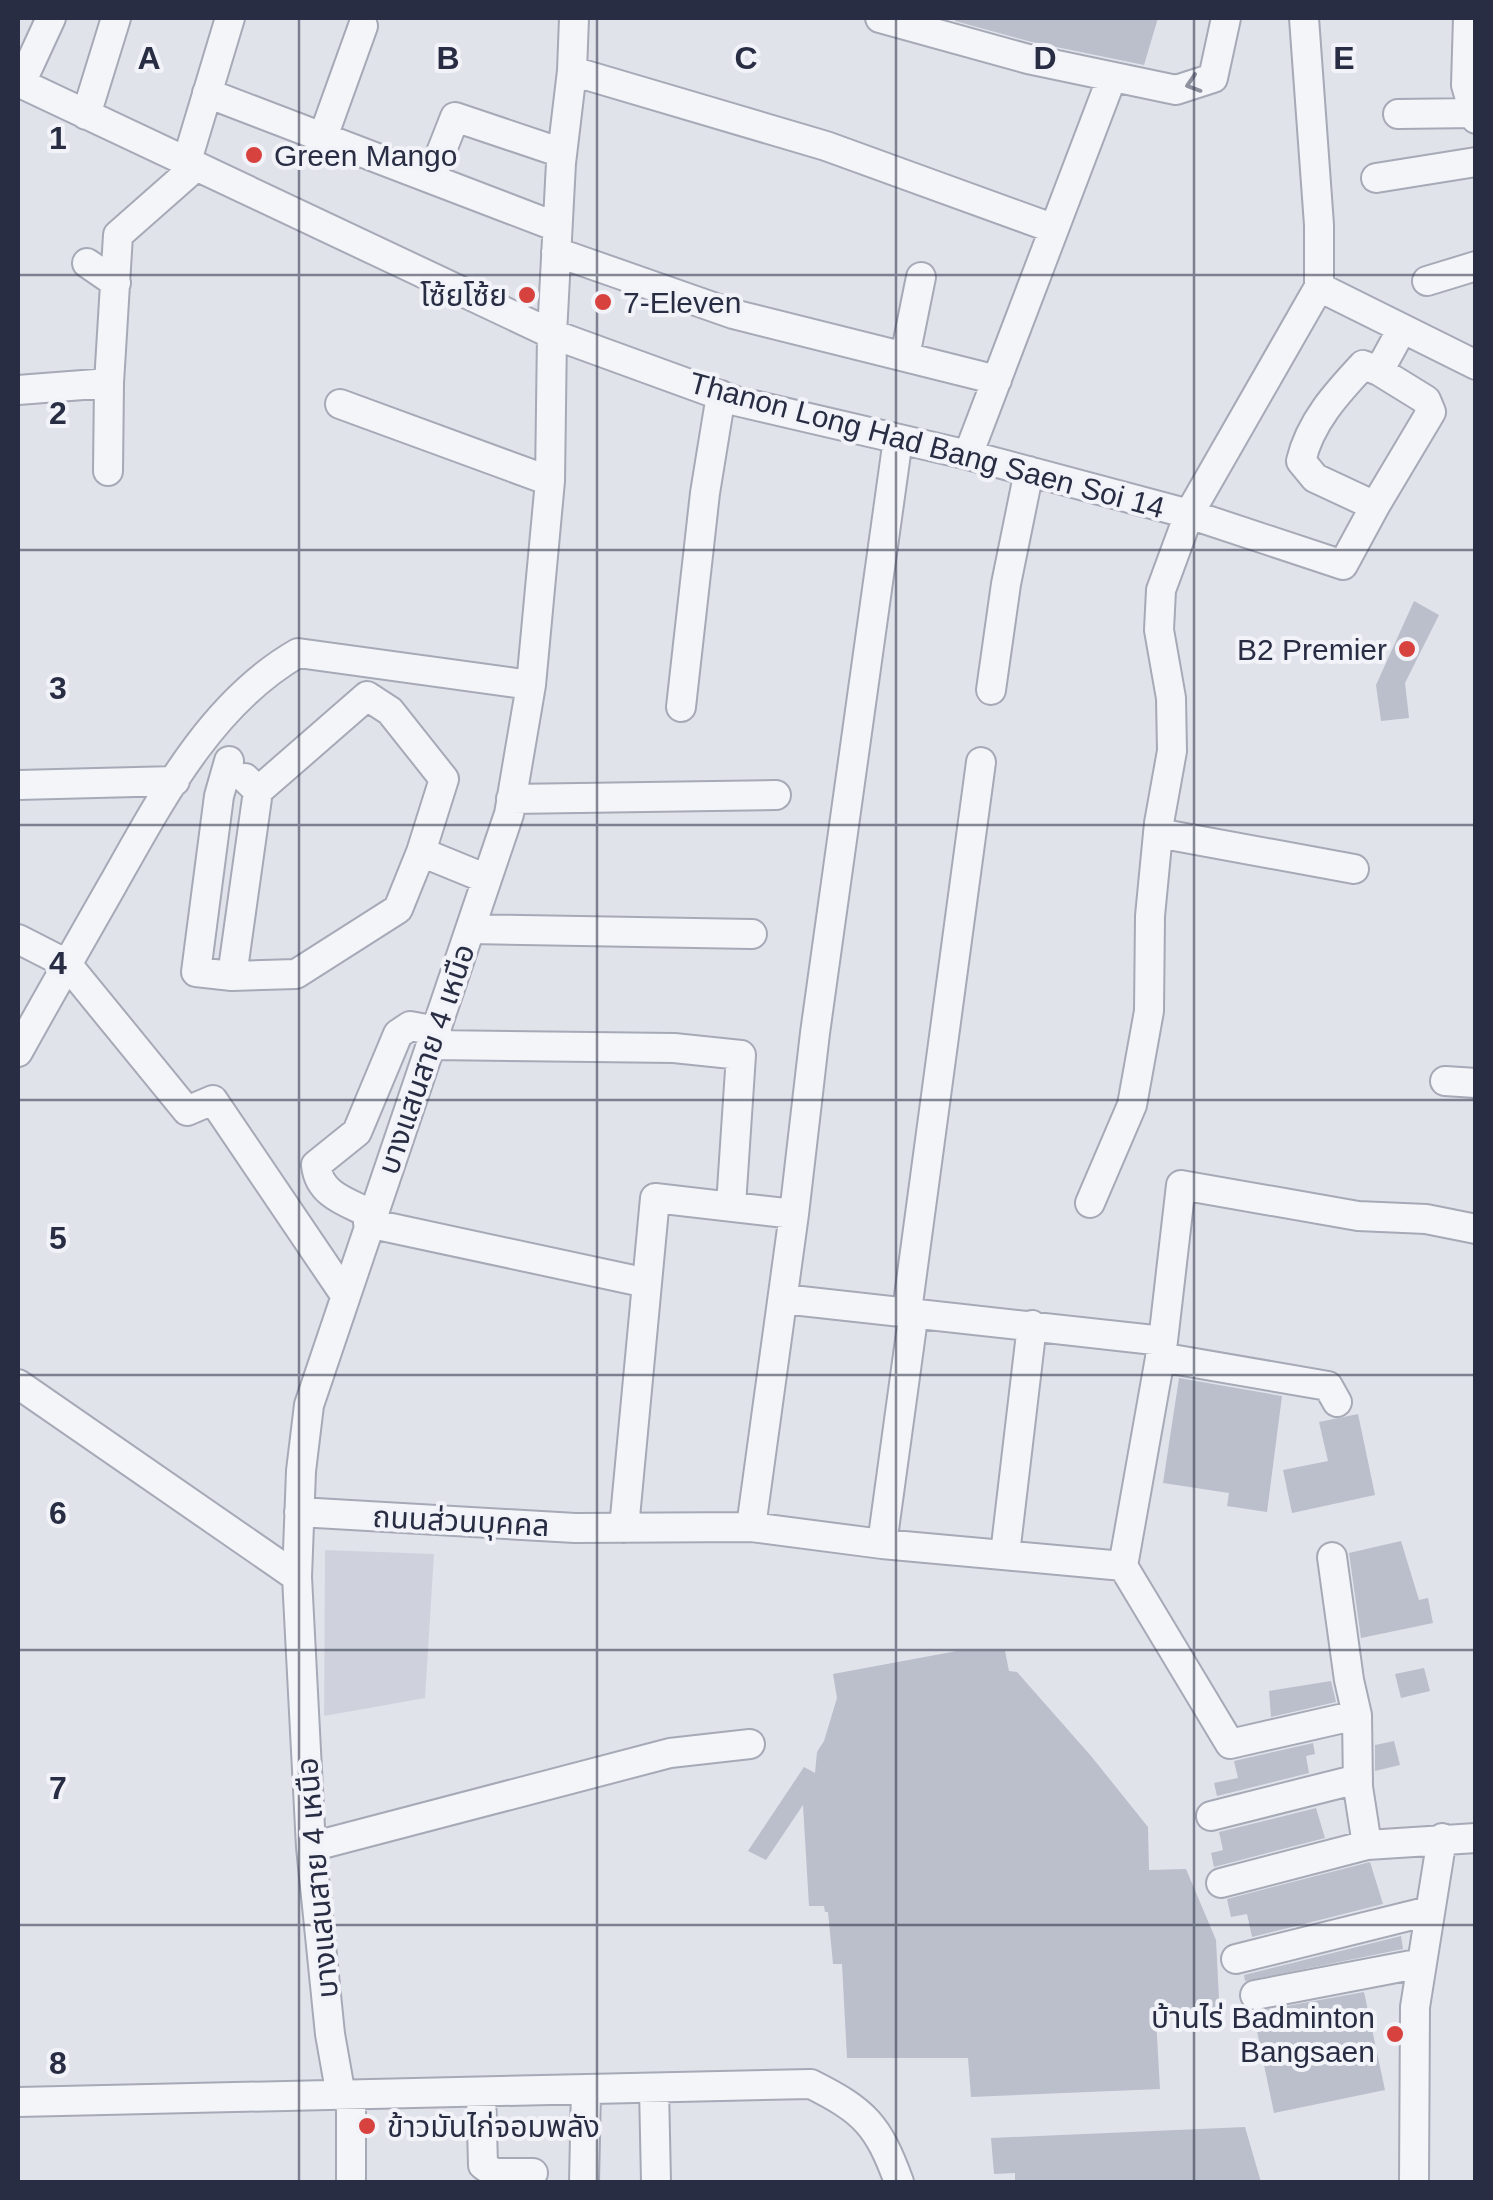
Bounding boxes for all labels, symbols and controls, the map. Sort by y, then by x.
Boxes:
text: A [137,40,161,76]
text: B [436,40,460,76]
text: C [734,40,758,76]
text: D [1033,40,1057,76]
text: E [1333,40,1355,76]
one-way arrow [1185,73,1202,93]
text: 1 [49,120,67,156]
place label: Green Mango [274,139,457,172]
marker: Green Mango [243,144,265,166]
place label: โซ้ยโซ้ย [420,279,507,312]
marker: โซ้ยโซ้ย [516,284,538,306]
place label: 7-Eleven [623,286,741,319]
marker: 7-Eleven [592,291,614,313]
street label: Thanon Long Had Bang Saen Soi 14 [686,366,1168,524]
text: 2 [49,395,67,431]
place label: B2 Premier [1237,633,1387,666]
marker: B2 Premier [1396,638,1418,660]
text: 3 [49,670,67,706]
street label: บางแสนสาย 4 เหนือ [371,940,481,1178]
text: 4 [49,945,67,981]
text: 5 [49,1220,67,1256]
text: 6 [49,1495,67,1531]
street label: ถนนส่วนบุคคล [372,1500,550,1544]
street label: บางแสนสาย 4 เหนือ [290,1756,344,2000]
text: 7 [49,1770,67,1806]
place label: บ้านไร่ Badminton Bangsaen [1151,2001,1375,2068]
marker: บ้านไร่ Badminton Bangsaen [1384,2023,1406,2045]
text: 8 [49,2045,67,2081]
place label: ข้าวมันไก่จอมพลัง [387,2110,600,2143]
marker: ข้าวมันไก่จอมพลัง [356,2115,378,2137]

